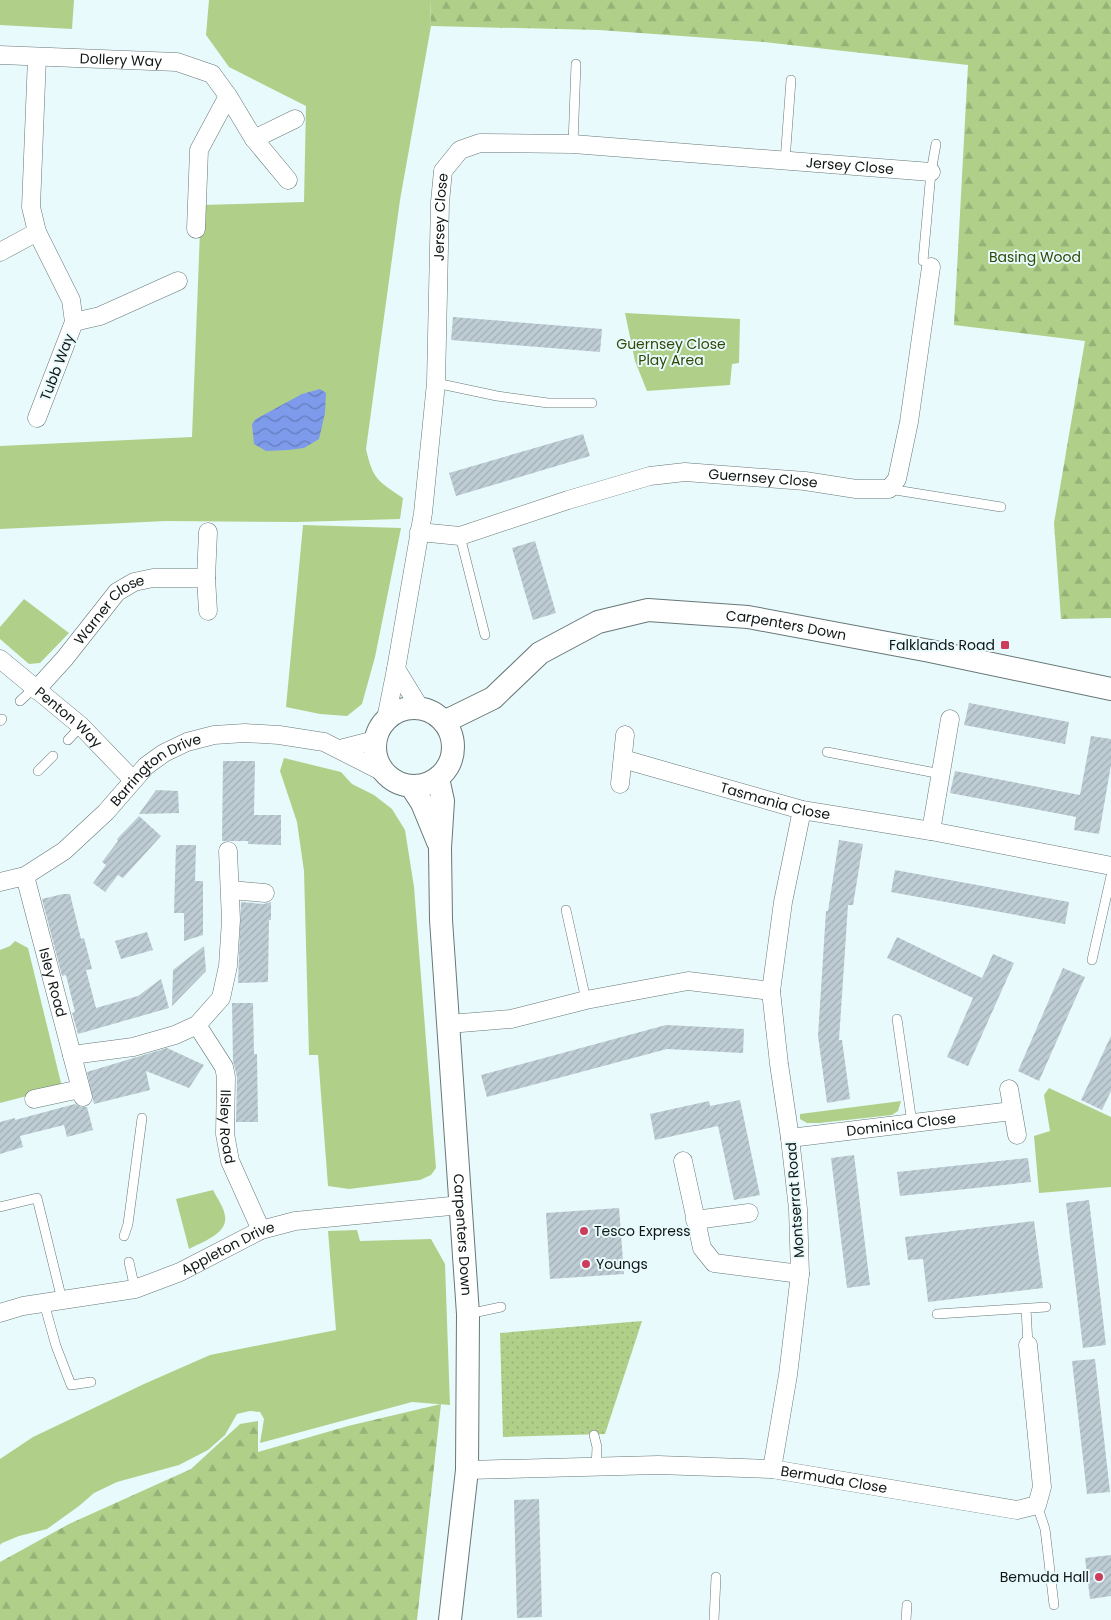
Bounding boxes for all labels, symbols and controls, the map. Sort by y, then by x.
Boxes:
street label: Dollery Way [79,48,163,71]
street label: Jersey Close [805,152,895,179]
street label: Jersey Close [429,172,453,261]
park label: Basing Wood [989,247,1081,267]
street label: Tubb Way [35,331,79,403]
park label: Guernsey Close Play Area [616,334,726,370]
street label: Guernsey Close [708,464,819,493]
street label: Warner Close [69,570,146,649]
street label: Carpenters Down [725,605,848,645]
place label: Falklands Road [889,635,995,655]
marker: Falklands Road [999,639,1011,651]
street label: Penton Way [31,682,107,752]
street label: Barrington Drive [105,729,204,811]
street label: Tasmania Close [718,777,832,824]
street label: Isley Road [34,946,72,1019]
street label: Ilsley Road [215,1089,240,1165]
street label: Dominica Close [845,1108,957,1141]
street label: Montserrat Road [781,1141,809,1259]
street label: Carpenters Down [448,1173,477,1296]
street label: Appleton Drive [177,1217,277,1280]
place label: Tesco Express [594,1221,691,1241]
marker: Tesco Express [578,1225,590,1237]
place label: Youngs [596,1254,648,1274]
marker: Youngs [580,1258,592,1270]
street label: Bermuda Close [779,1461,889,1498]
place label: Bemuda Hall [1000,1567,1089,1587]
marker: Bemuda Hall [1093,1571,1105,1583]

